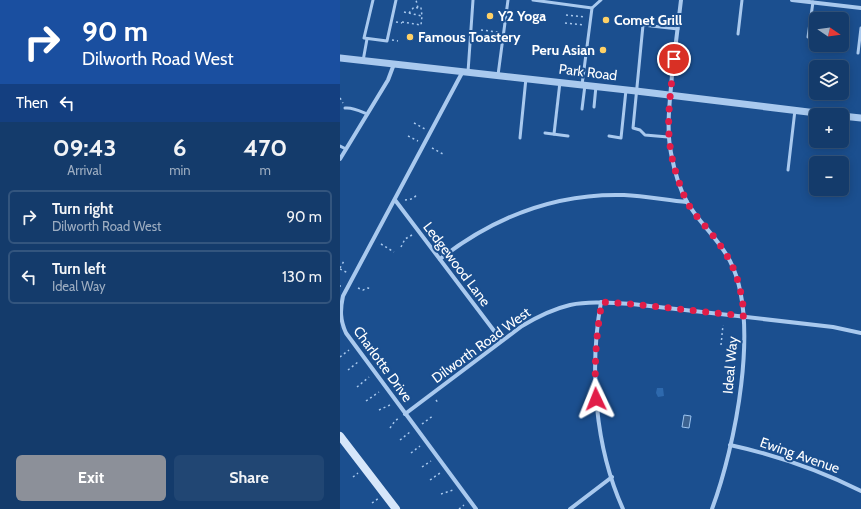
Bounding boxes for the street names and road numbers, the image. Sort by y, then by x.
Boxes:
street label: Park Road [558,59,618,85]
street label: Ledgewood Lane [419,218,495,310]
street label: Dilworth Road West [428,303,534,387]
street label: Charlotte Drive [349,323,417,405]
street label: Ideal Way [719,335,741,395]
street label: Ewing Avenue [758,433,842,477]

